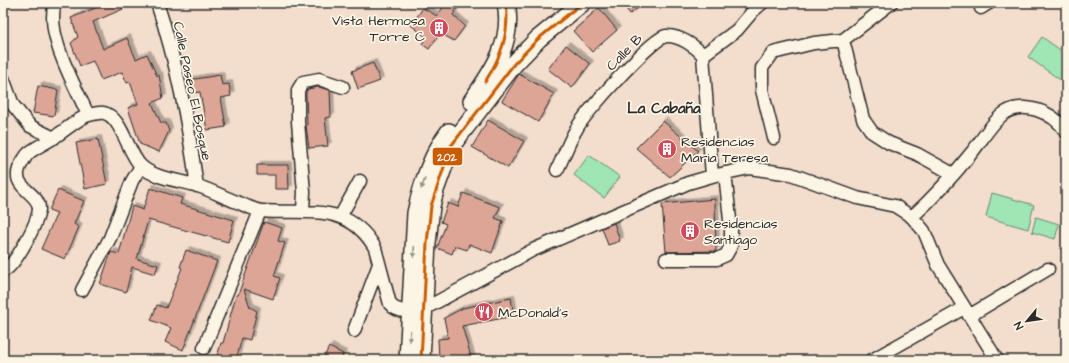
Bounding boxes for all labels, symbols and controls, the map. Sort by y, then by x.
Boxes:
place label: Vista Hermosa Torre C [332,11,425,47]
building icon: Vista Hermosa Torre C [428,17,450,39]
street label: Calle Paseo El Bosque [168,20,217,163]
street label: Calle B [602,30,647,76]
district label: La Cabaña [627,98,701,119]
place label: Residencias Maria Teresa [681,132,768,168]
building icon: Residencias Maria Teresa [656,138,678,160]
line badge: 202 [432,147,463,166]
text: 202 [436,150,457,165]
one-way arrow [419,178,425,190]
place label: Residencias Santiago [704,214,778,250]
building icon: Residencias Santiago [679,220,701,242]
one-way arrow [411,246,417,259]
restaurant icon: McDonald's [473,301,495,323]
north arrow [1007,301,1047,341]
place label: McDonald's [498,303,568,323]
text: N [1010,319,1027,332]
one-way arrow [407,330,414,342]

